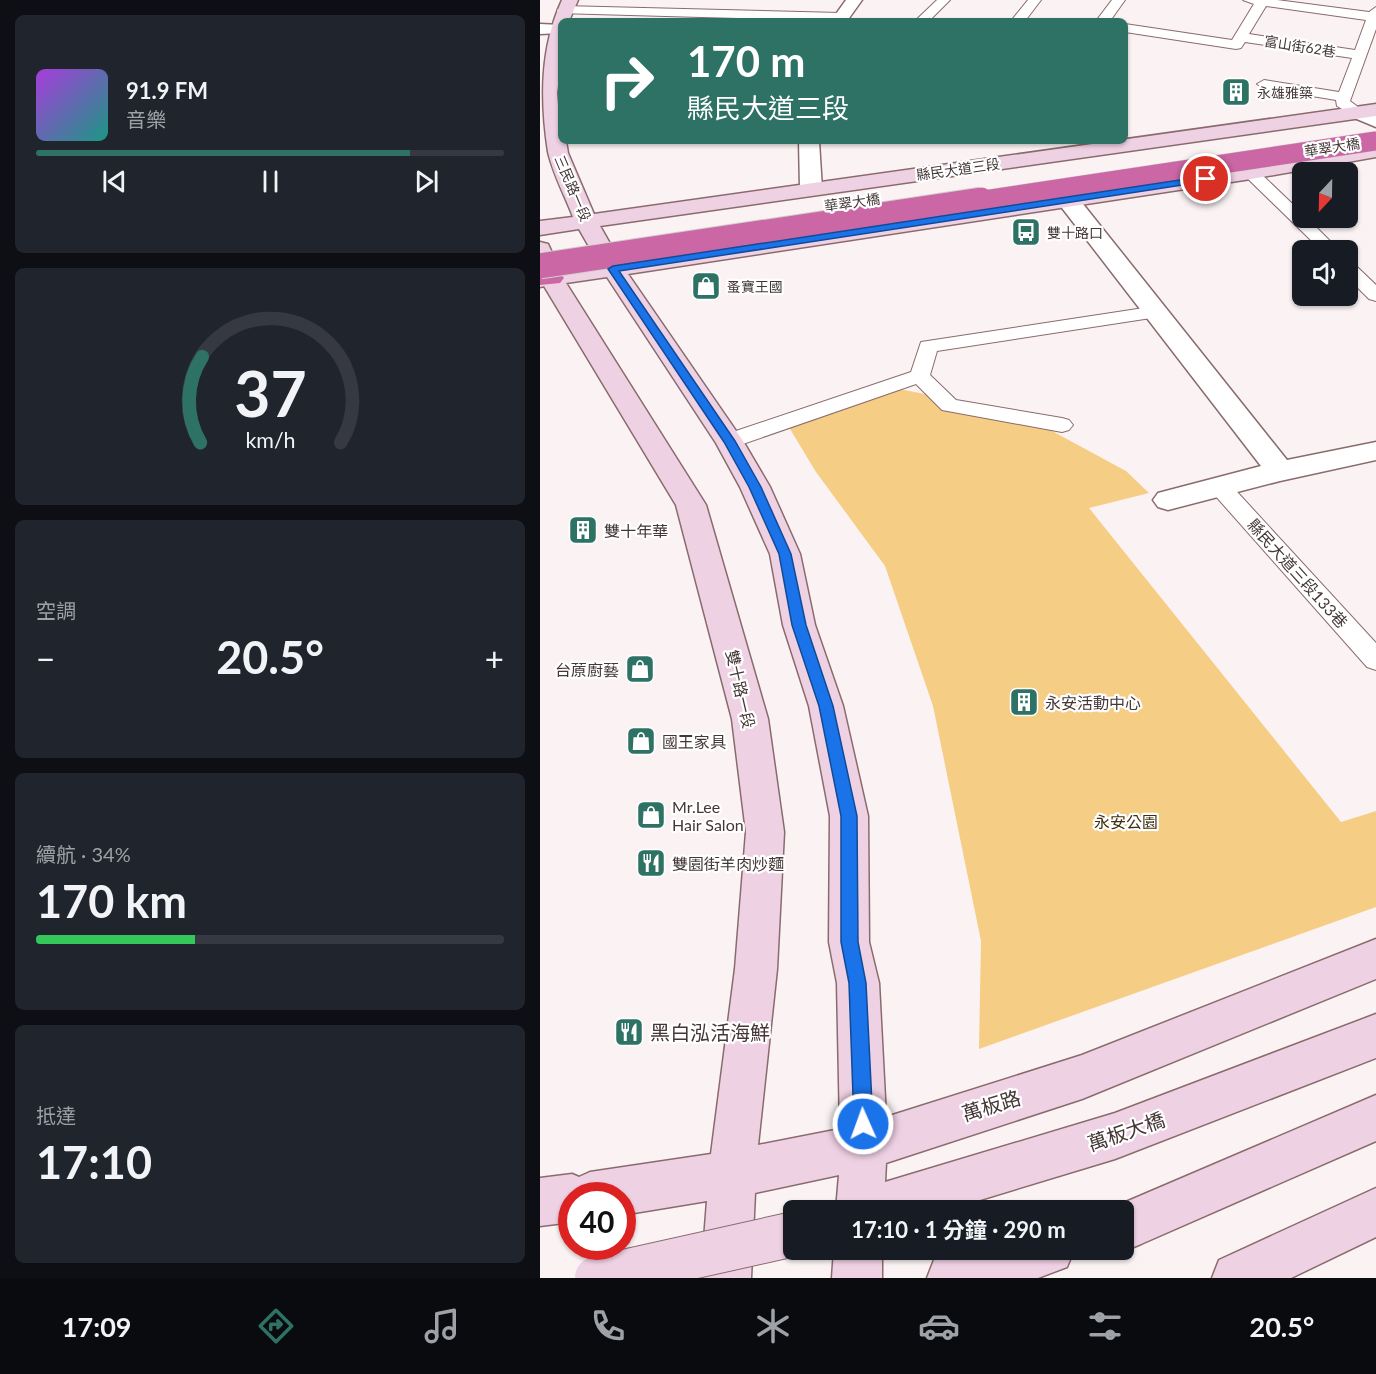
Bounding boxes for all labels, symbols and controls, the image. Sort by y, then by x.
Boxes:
street label: 富山街62巷 [1263,32,1337,60]
text: 170 m [687,36,805,86]
icon: right [588,42,666,120]
building icon: 永雄雅築 [1220,76,1252,108]
text: 91.9 FM [126,77,208,104]
place label: 永雄雅築 [1257,84,1313,101]
text: 縣民大道三段 [687,91,849,124]
text: 音樂 [126,107,166,131]
street label: 華翠大橋 [1303,134,1361,160]
street label: 三民路一段 [552,152,594,224]
pin [1180,153,1231,204]
street label: 縣民大道三段 [915,155,1001,183]
icon: arrive [1189,162,1222,195]
north arrow [1292,162,1358,228]
map controls [1292,162,1358,306]
icon: previous [98,165,131,198]
icon: pause [254,165,287,198]
icon: next [410,165,443,198]
street label: 華翠大橋 [823,190,881,214]
bus stop icon: 雙十路口 [1010,216,1042,248]
place label: 雙十路口 [1047,224,1103,241]
button: sound [1292,240,1358,306]
shop icon: 蚤寶王國 [690,270,722,302]
place label: 蚤寶王國 [727,278,783,295]
text: 37 [234,356,306,431]
text: km/h [245,428,295,454]
building icon: 雙十年華 [567,514,599,546]
street label: 縣民大道三段133巷 [1244,515,1352,631]
place label: 雙十年華 [604,521,668,540]
text: 空調 [36,598,76,622]
text: 20.5° [216,630,324,684]
text: − [36,638,55,678]
text: + [485,638,504,678]
street label: 雙十路一段 [723,648,759,730]
shop icon: 台蒝廚藝 [624,653,656,685]
place label: 台蒝廚藝 [555,660,619,679]
building icon: 永安活動中心 [1008,686,1040,718]
place label: 永安活動中心 [1045,693,1141,712]
shop icon: 國王家具 [625,725,657,757]
place label: 國王家具 [662,732,726,751]
place label: Mr.Lee Hair Salon [672,797,744,834]
shop icon: Mr.Lee Hair Salon [635,799,667,831]
park label: 永安公園 [1094,812,1158,831]
text: 續航 · 34% [36,842,131,866]
restaurant icon: 雙園街羊肉炒麵 [635,847,667,879]
place label: 雙園街羊肉炒麵 [672,854,784,873]
text: 170 km [36,874,187,928]
restaurant icon: 黑白泓活海鮮 [613,1016,645,1048]
place label: 黑白泓活海鮮 [650,1020,770,1044]
street label: 萬板路 [959,1085,1023,1125]
position arrow [831,1092,895,1156]
text: 抵達 [36,1103,76,1127]
street label: 萬板大橋 [1084,1107,1168,1155]
text: 17:10 [36,1135,152,1189]
speed limit sign: 40 [558,1182,636,1260]
text: 17:10 · 1 分鐘 · 290 m [851,1216,1066,1243]
icon: directions [255,1305,297,1347]
icon: music [421,1305,463,1347]
icon: phone [587,1305,629,1347]
icon: climate [752,1305,794,1347]
icon: car [918,1305,960,1347]
icon: filters [1084,1305,1126,1347]
text: 17:09 [62,1310,131,1343]
text: 20.5° [1249,1310,1314,1343]

